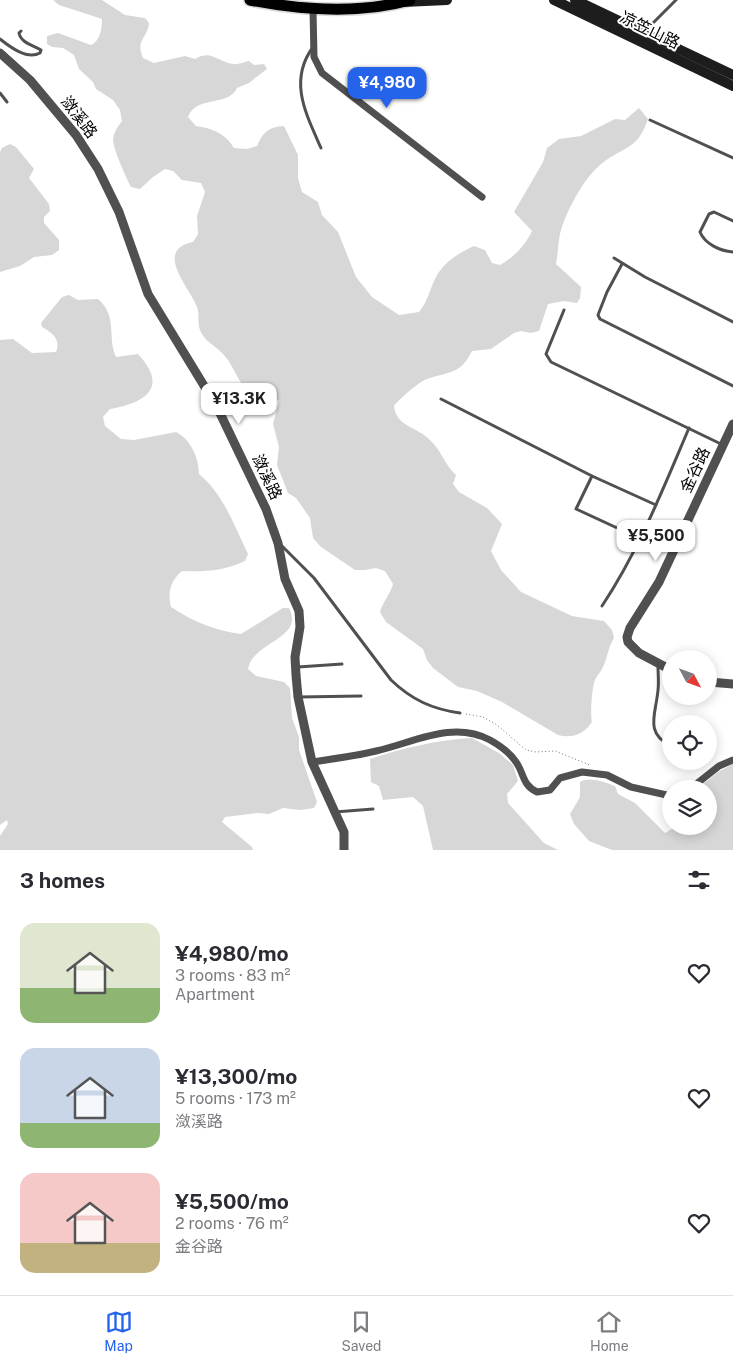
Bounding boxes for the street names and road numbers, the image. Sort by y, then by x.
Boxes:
street label: 凉笠山路 [617,7,683,53]
street label: 潋溪路 [57,92,101,142]
street label: 金谷路 [676,444,714,496]
street label: 潋溪路 [248,451,286,503]

